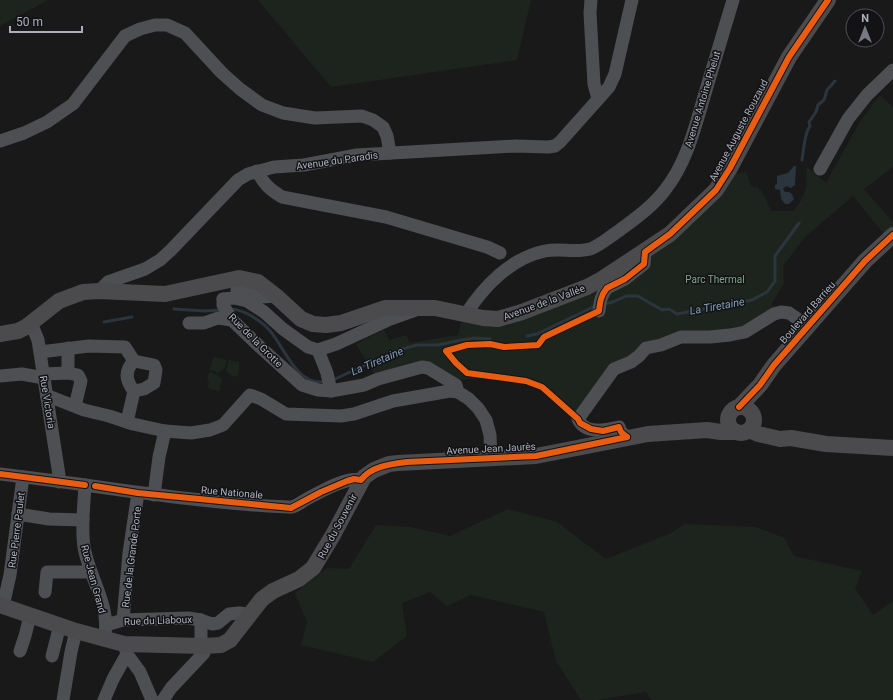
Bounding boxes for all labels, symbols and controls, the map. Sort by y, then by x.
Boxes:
scale bar [10,8,82,34]
north arrow [845,8,885,48]
text: N [861,12,869,25]
text: 50 m [16,15,43,29]
street label: Avenue Antoine Phelut [683,50,722,149]
street label: Avenue Auguste Rouzaud [707,78,770,183]
street label: Avenue du Paradis [296,149,379,172]
park label: Parc Thermal [685,274,745,285]
street label: Boulevard Barrieu [777,279,837,346]
street label: Avenue de la Vallée [502,283,586,322]
water label: La Tiretaine [689,295,746,318]
street label: Rue de la Grotte [227,311,285,369]
water label: La Tiretaine [349,344,406,378]
street label: Rue Victoria [38,375,57,429]
street label: Avenue Jean Jaurès [446,441,536,456]
street label: Rue Nationale [201,484,263,501]
street label: Rue du Souvenir [316,491,359,560]
street label: Rue Pierre Paulet [6,492,27,569]
street label: Rue de la Grande Porte [120,506,143,608]
street label: Rue Jean Grand [79,544,108,615]
street label: Rue du Liaboux [124,614,192,627]

